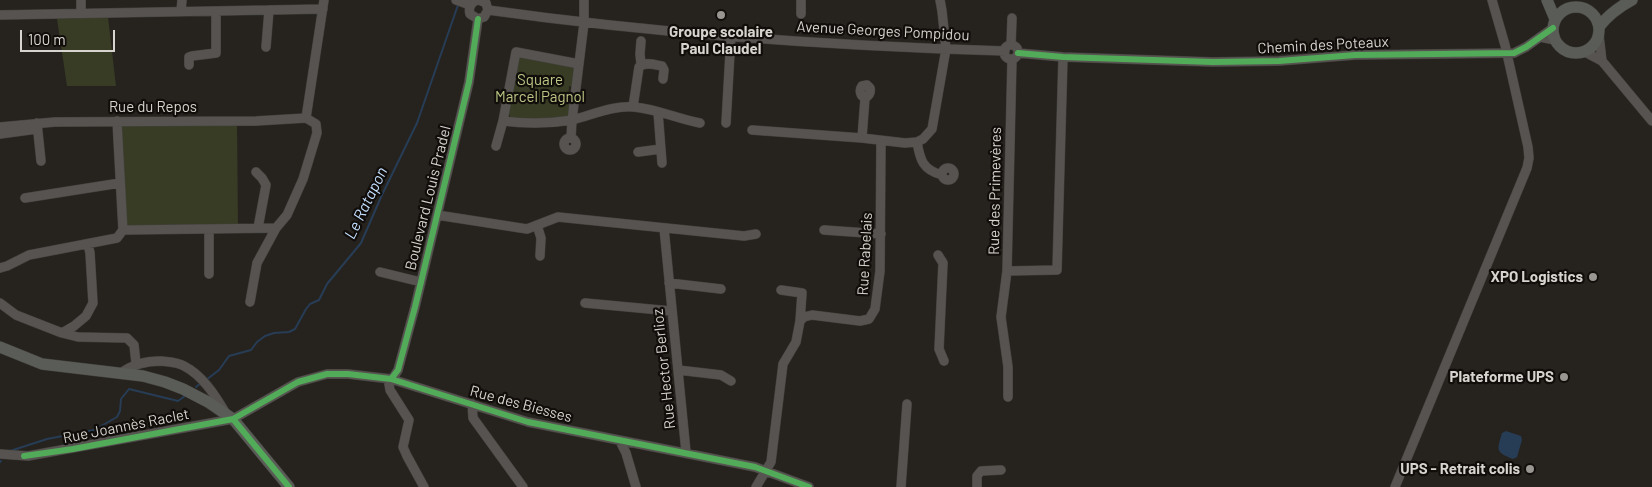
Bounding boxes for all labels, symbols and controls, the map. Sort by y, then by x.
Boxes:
marker: Groupe scolaire Paul Claudel [715,9,727,21]
street label: Avenue Georges Pompidou [796,17,970,45]
scale bar [22,20,118,52]
place label: Groupe scolaire Paul Claudel [669,23,773,58]
text: 100 m [28,30,66,48]
street label: Chemin des Poteaux [1257,33,1389,57]
park label: Square Marcel Pagnol [495,71,585,106]
street label: Rue du Repos [109,98,197,116]
street label: Boulevard Louis Pradel [401,124,455,272]
street label: Rue des Primevères [985,127,1005,255]
water label: Le Ratapon [340,164,392,242]
street label: Rue Rabelais [854,212,876,296]
place label: XPO Logistics [1491,268,1583,286]
marker: XPO Logistics [1587,271,1599,283]
street label: Rue Hector Berlioz [649,308,679,430]
place label: Plateforme UPS [1450,368,1554,386]
marker: Plateforme UPS [1558,371,1570,383]
street label: Rue des Biesses [468,382,574,426]
street label: Rue Joannès Raclet [61,405,191,447]
place label: UPS - Retrait colis [1400,460,1520,478]
marker: UPS - Retrait colis [1524,463,1536,475]

